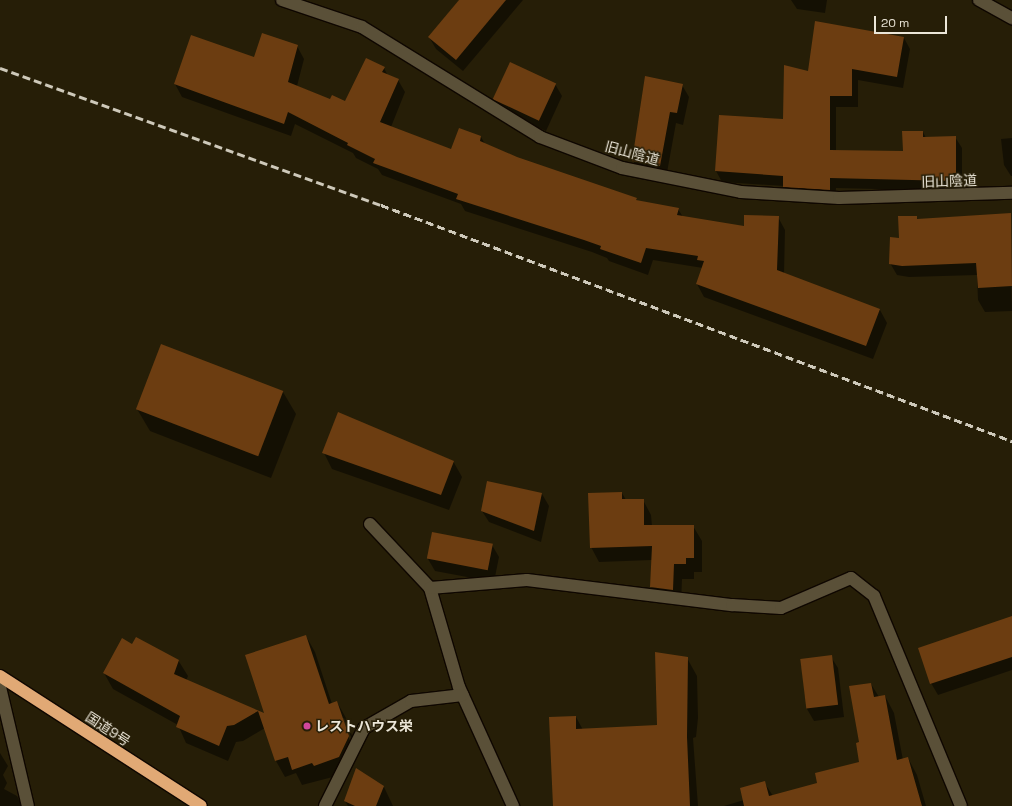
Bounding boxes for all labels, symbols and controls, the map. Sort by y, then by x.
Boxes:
scale bar [876,8,949,34]
text: 20 m [881,15,909,31]
street label: 旧山陰道 [603,138,661,168]
street label: 旧山陰道 [921,172,977,190]
street label: 国道9号 [82,708,134,750]
place label: レストハウス栄 [315,718,413,734]
marker: レストハウス栄 [302,721,312,731]

